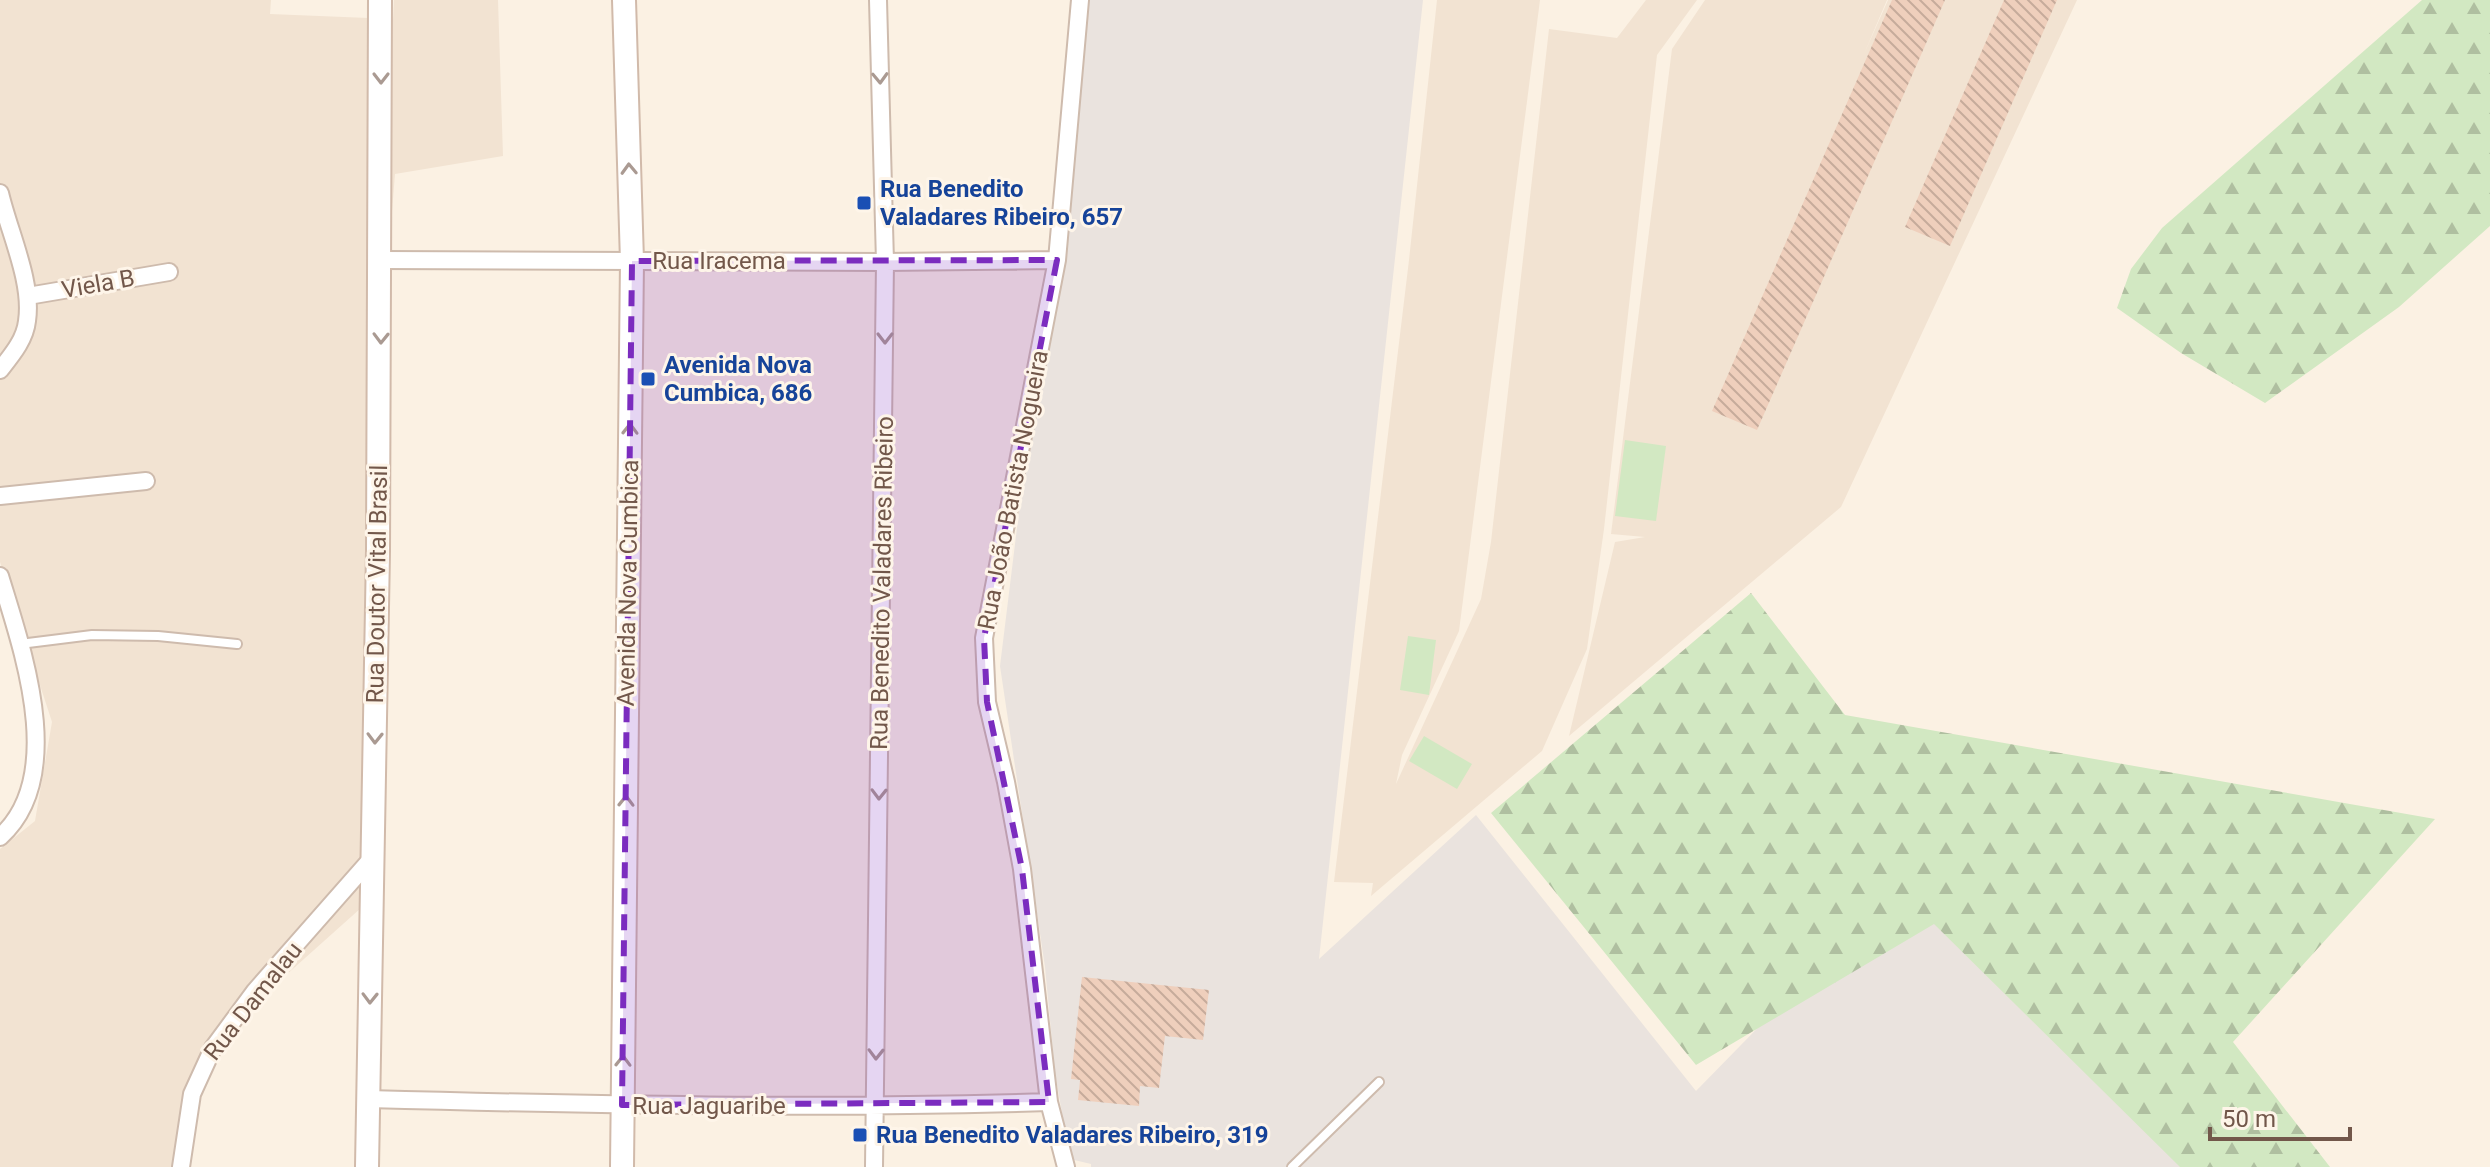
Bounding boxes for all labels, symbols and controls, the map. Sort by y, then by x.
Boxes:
one-way arrow [372,72,390,85]
one-way arrow [871,72,888,85]
one-way arrow [620,162,638,175]
place label: Rua Benedito Valadares Ribeiro, 657 [880,175,1123,231]
marker: Rua Benedito Valadares Ribeiro, 657 [855,194,873,212]
street label: Rua Iracema [652,247,786,275]
street label: Viela B [59,264,137,304]
one-way arrow [372,332,389,345]
one-way arrow [876,332,894,345]
street label: Rua João Batista Nogueira [972,348,1054,632]
place label: Avenida Nova Cumbica, 686 [664,351,812,407]
marker: Avenida Nova Cumbica, 686 [639,370,657,388]
street label: Rua Benedito Valadares Ribeiro [865,416,899,750]
one-way arrow [621,422,639,435]
street label: Avenida Nova Cumbica [612,459,644,707]
street label: Rua Doutor Vital Brasil [361,464,393,704]
one-way arrow [366,732,383,745]
one-way arrow [871,788,888,801]
one-way arrow [617,794,634,807]
street label: Rua Damalau [198,936,308,1066]
one-way arrow [361,992,379,1005]
one-way arrow [867,1048,885,1061]
one-way arrow [614,1054,631,1067]
scale bar [2210,1091,2350,1141]
street label: Rua Jaguaribe [632,1092,786,1120]
text: 50 m [2222,1105,2276,1133]
place label: Rua Benedito Valadares Ribeiro, 319 [876,1121,1269,1149]
marker: Rua Benedito Valadares Ribeiro, 319 [851,1126,869,1144]

